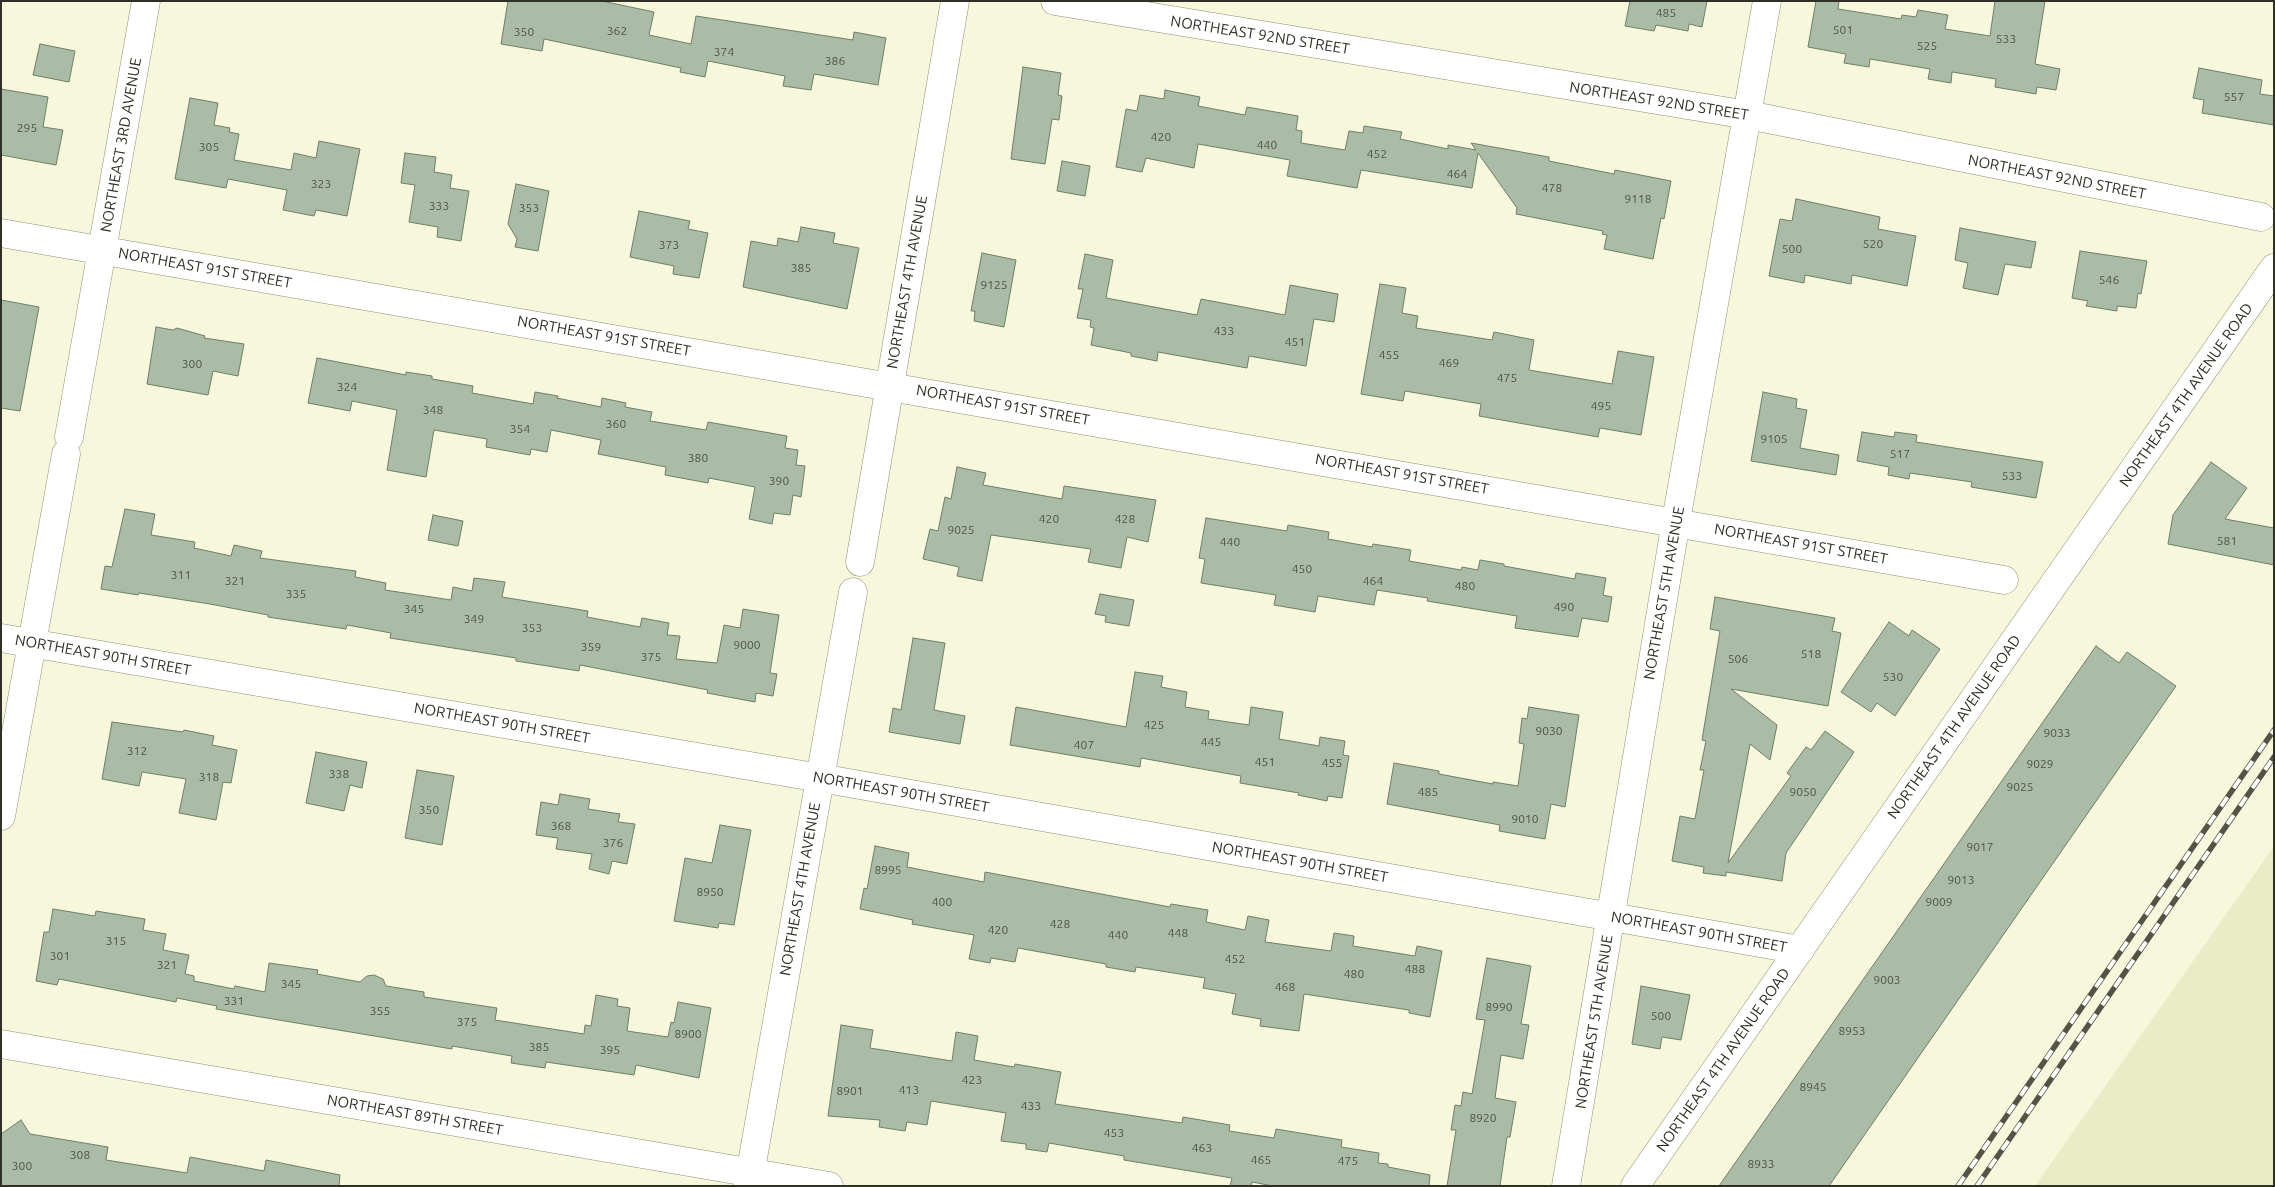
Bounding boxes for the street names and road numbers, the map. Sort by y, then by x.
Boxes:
street label: NORTHEAST 92ND STREET [1169,12,1351,58]
street label: NORTHEAST 3RD AVENUE [97,56,145,234]
street label: NORTHEAST 92ND STREET [1568,78,1750,124]
street label: NORTHEAST 92ND STREET [1966,151,2148,203]
street label: NORTHEAST 4TH AVENUE [883,194,931,370]
street label: NORTHEAST 91ST STREET [117,244,293,292]
street label: NORTHEAST 4TH AVENUE ROAD [2115,300,2257,490]
street label: NORTHEAST 91ST STREET [516,312,692,360]
street label: NORTHEAST 91ST STREET [915,381,1091,429]
street label: NORTHEAST 91ST STREET [1314,450,1490,498]
street label: NORTHEAST 5TH AVENUE [1640,505,1688,681]
street label: NORTHEAST 91ST STREET [1713,520,1889,568]
street label: NORTHEAST 90TH STREET [14,631,192,679]
street label: NORTHEAST 4TH AVENUE ROAD [1883,632,2025,822]
street label: NORTHEAST 90TH STREET [413,699,591,747]
street label: NORTHEAST 90TH STREET [812,768,990,816]
street label: NORTHEAST 4TH AVENUE [776,801,824,977]
street label: NORTHEAST 90TH STREET [1211,838,1389,886]
street label: NORTHEAST 90TH STREET [1610,908,1788,956]
street label: NORTHEAST 5TH AVENUE [1571,934,1617,1110]
street label: NORTHEAST 4TH AVENUE ROAD [1652,965,1794,1155]
street label: NORTHEAST 89TH STREET [326,1091,504,1139]

